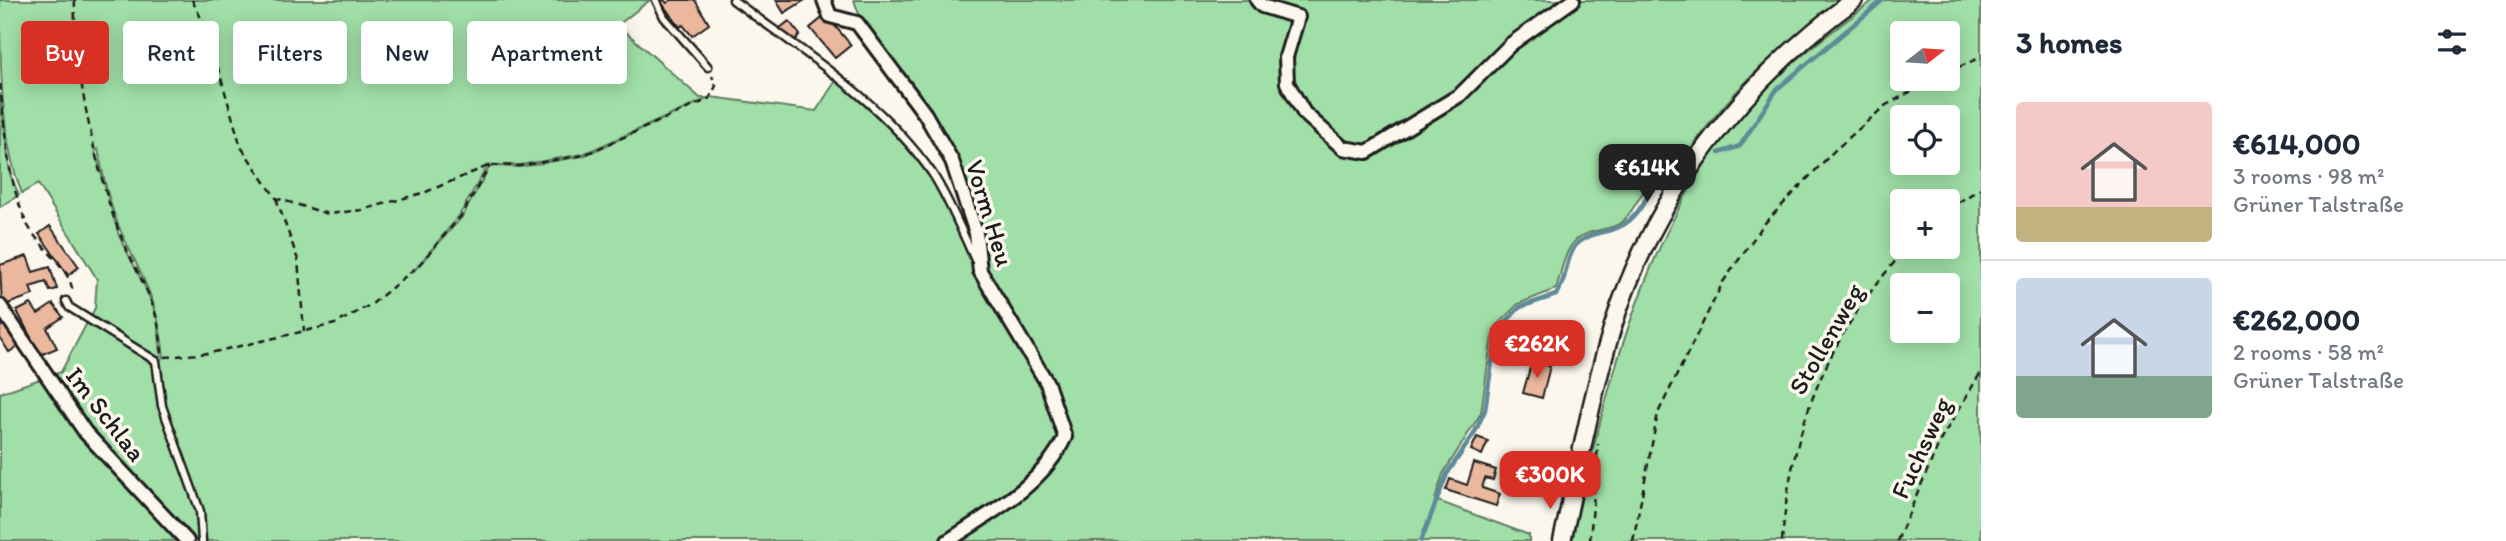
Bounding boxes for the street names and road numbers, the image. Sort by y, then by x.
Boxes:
street label: Vorm Heu [959,156,1021,270]
street label: Stollenweg [1781,277,1871,400]
street label: Im Schlaa [59,360,153,468]
street label: Fuchsweg [1884,392,1959,504]

